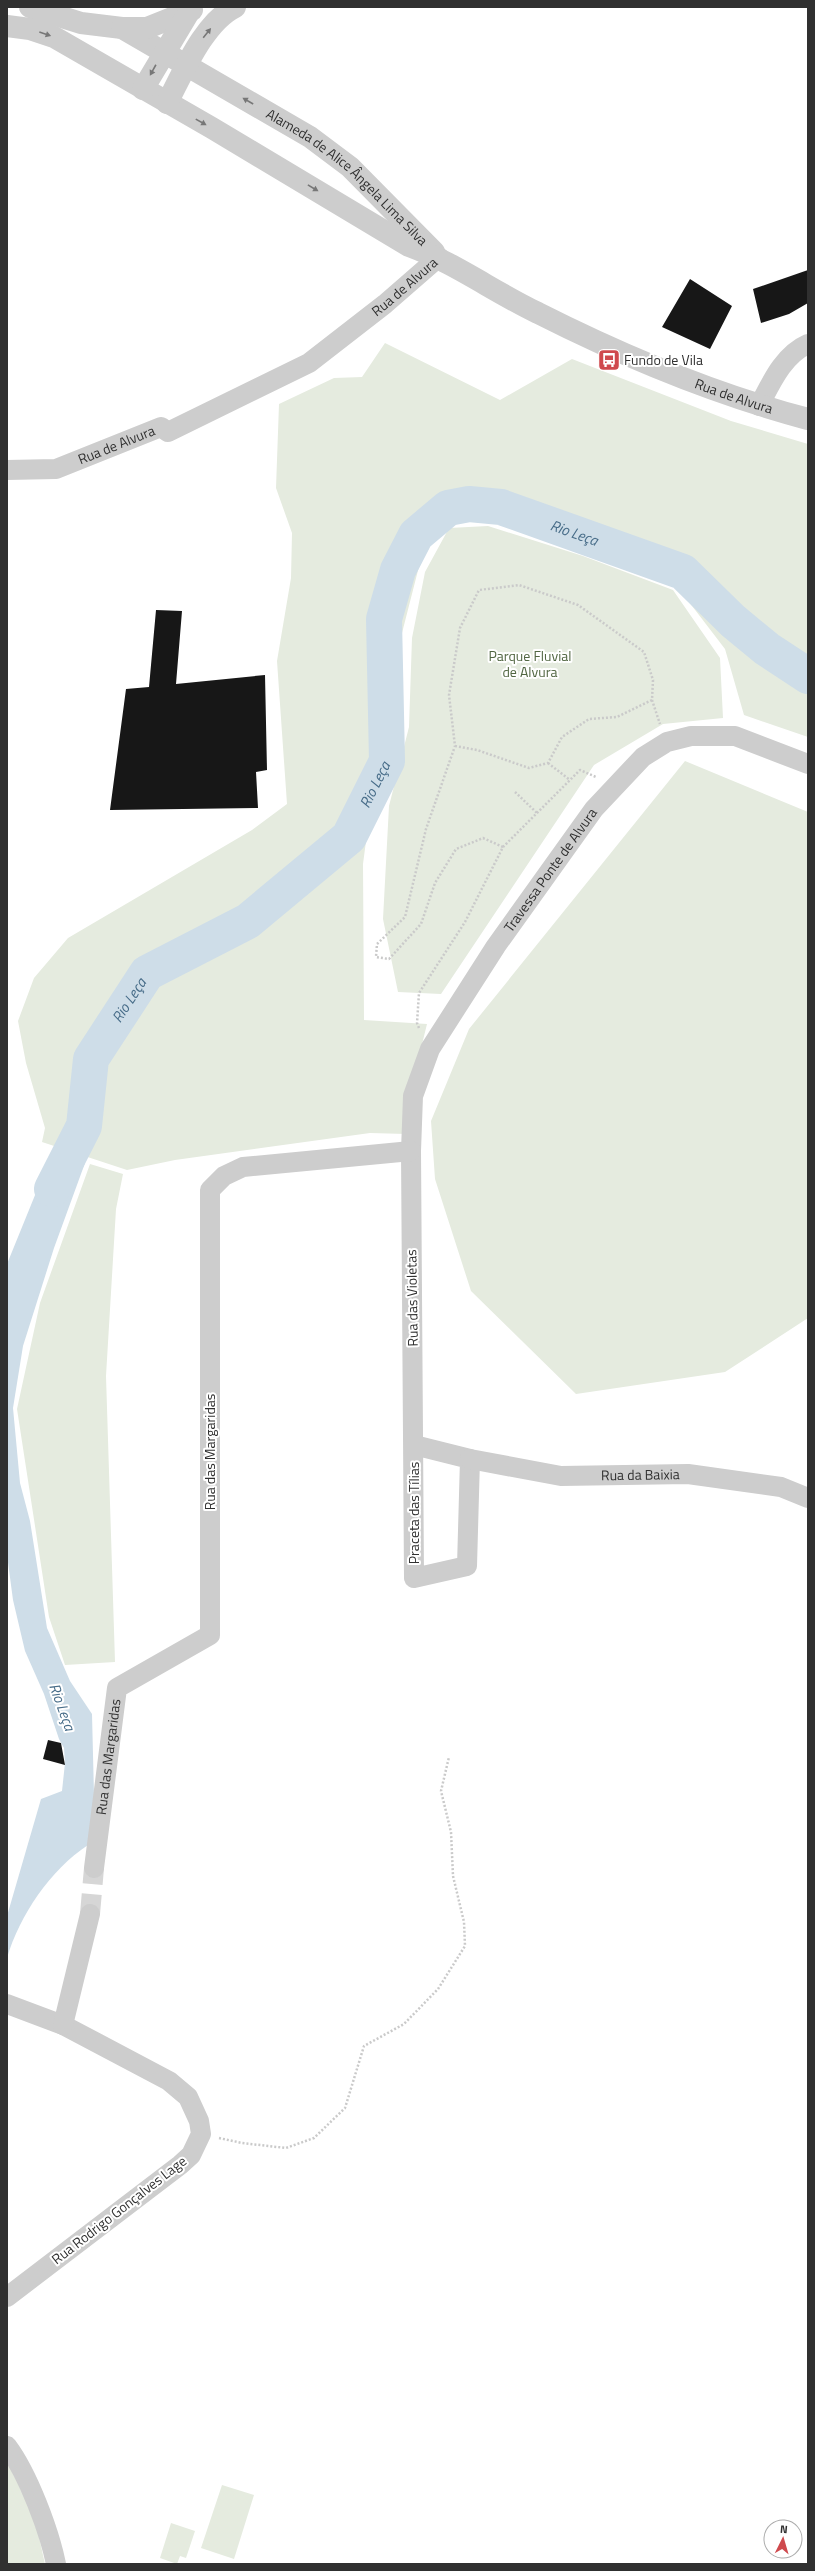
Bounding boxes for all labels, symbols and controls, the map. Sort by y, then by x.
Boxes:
one-way arrow [203,27,212,38]
one-way arrow [39,31,51,37]
one-way arrow [150,64,157,76]
one-way arrow [242,97,254,104]
street label: Alameda de Alice Ângela Lima Silva [263,103,433,250]
one-way arrow [195,118,207,125]
one-way arrow [307,184,319,191]
street label: Rua de Alvura [367,252,442,321]
bus stop icon: Fundo de Vila [596,347,622,373]
place label: Fundo de Vila [624,349,703,370]
street label: Rua de Alvura [692,373,776,419]
street label: Rua de Alvura [74,420,158,469]
water label: Rio Leça [547,514,603,552]
park label: Parque Fluvial de Alvura [489,645,571,682]
water label: Rio Leça [353,756,397,812]
street label: Travessa Ponte de Alvura [498,803,602,936]
water label: Rio Leça [106,972,153,1027]
street label: Rua das Violetas [400,1249,423,1347]
street label: Rua das Margaridas [199,1394,220,1510]
street label: Praceta das Tílias [403,1462,424,1564]
street label: Rua da Baixia [601,1463,680,1485]
water label: Rio Leça [43,1680,82,1735]
street label: Rua das Margaridas [90,1698,126,1816]
street label: Rua Rodrigo Gonçalves Lage [47,2150,191,2269]
north arrow [763,2519,803,2559]
text: N [779,2521,788,2537]

